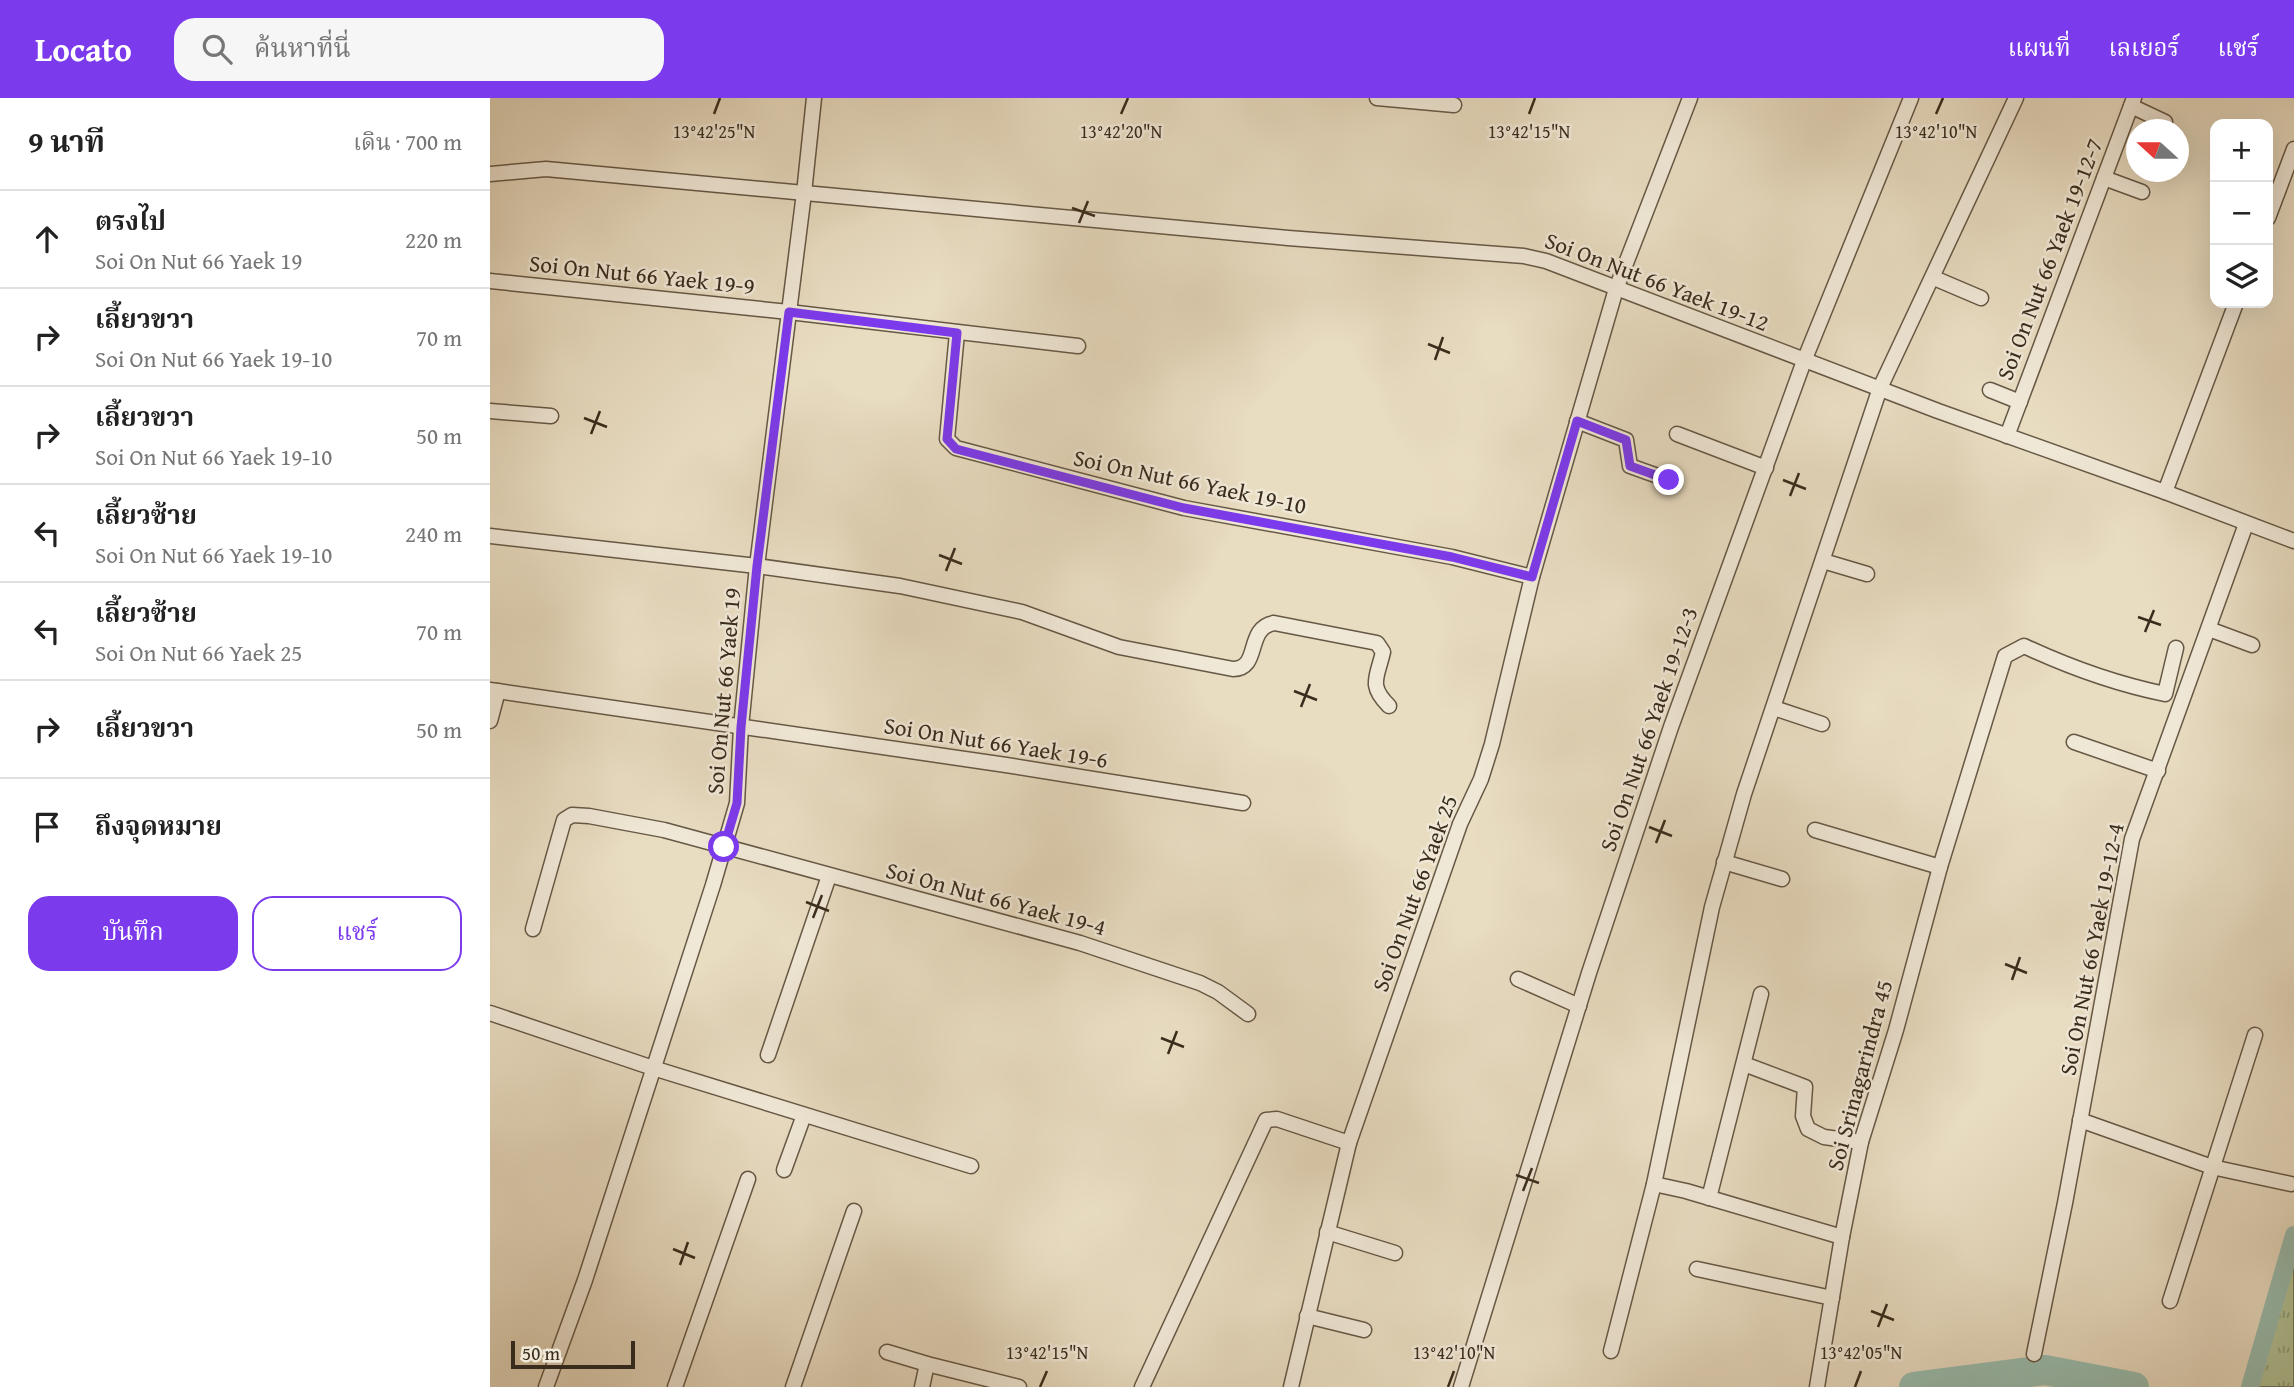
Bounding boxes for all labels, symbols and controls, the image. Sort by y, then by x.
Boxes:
search box [174,18,664,81]
text: Locato [35,25,132,73]
text: ค้นหาที่นี่ [254,28,351,67]
icon: search [198,30,236,68]
text: แผนที่ [2008,30,2071,65]
text: เลเยอร์ [2109,30,2180,65]
text: แชร์ [2218,30,2259,65]
text: 13°42'25"N [673,118,756,145]
text: 13°42'20"N [1080,118,1163,145]
text: 13°42'15"N [1488,118,1571,145]
text: 13°42'10"N [1895,118,1978,145]
text: 9 นาที [28,119,105,163]
north arrow [2126,119,2189,182]
map controls [2210,119,2273,308]
button: + [2210,119,2273,182]
text: เดิน · 700 m [353,125,462,158]
street label: Soi On Nut 66 Yaek 19-12-7 [1988,133,2110,385]
button: − [2210,182,2273,245]
text: ตรงไป [95,201,166,240]
icon: ahead [28,220,66,258]
text: 220 m [405,223,462,256]
street label: Soi On Nut 66 Yaek 19-12 [1540,223,1774,339]
text: Soi On Nut 66 Yaek 19 [95,244,302,277]
button: layers [2210,245,2273,308]
street label: Soi On Nut 66 Yaek 19-9 [528,246,756,302]
text: เลี้ยวขวา [95,299,194,338]
icon: right [28,318,66,356]
text: 70 m [416,321,462,354]
text: Soi On Nut 66 Yaek 19-10 [95,342,332,375]
text: เลี้ยวขวา [95,397,194,436]
icon: right [28,416,66,454]
text: 50 m [416,419,462,452]
text: Soi On Nut 66 Yaek 19-10 [95,440,332,473]
street label: Soi On Nut 66 Yaek 19-10 [1070,440,1310,522]
route end [1653,464,1684,495]
text: เลี้ยวซ้าย [95,495,197,534]
icon: left [28,514,66,552]
text: 240 m [405,517,462,550]
text: Soi On Nut 66 Yaek 19-10 [95,538,332,571]
street label: Soi On Nut 66 Yaek 19 [698,586,748,796]
text: เลี้ยวซ้าย [95,593,197,632]
street label: Soi On Nut 66 Yaek 19-12-3 [1591,602,1705,856]
icon: left [28,612,66,650]
text: 70 m [416,615,462,648]
text: Soi On Nut 66 Yaek 25 [95,636,302,669]
text: เลี้ยวขวา [95,708,194,747]
street label: Soi On Nut 66 Yaek 19-6 [882,708,1110,776]
icon: right [28,710,66,748]
text: 50 m [416,713,462,746]
street label: Soi On Nut 66 Yaek 25 [1363,790,1465,996]
text: ถึงจุดหมาย [95,806,222,845]
icon: arrive [28,808,66,846]
street label: Soi On Nut 66 Yaek 19-12-4 [2050,820,2132,1078]
route start [708,831,739,862]
street label: Soi On Nut 66 Yaek 19-4 [882,853,1110,943]
button: บันทึก [28,896,238,971]
button: แชร์ [252,896,462,971]
street label: Soi Srinagarindra 45 [1818,976,1900,1174]
scale bar [511,1338,635,1370]
text: 50 m [522,1339,560,1367]
text: 13°42'15"N [1006,1339,1089,1366]
text: 13°42'10"N [1413,1339,1496,1366]
text: 13°42'05"N [1820,1339,1903,1366]

